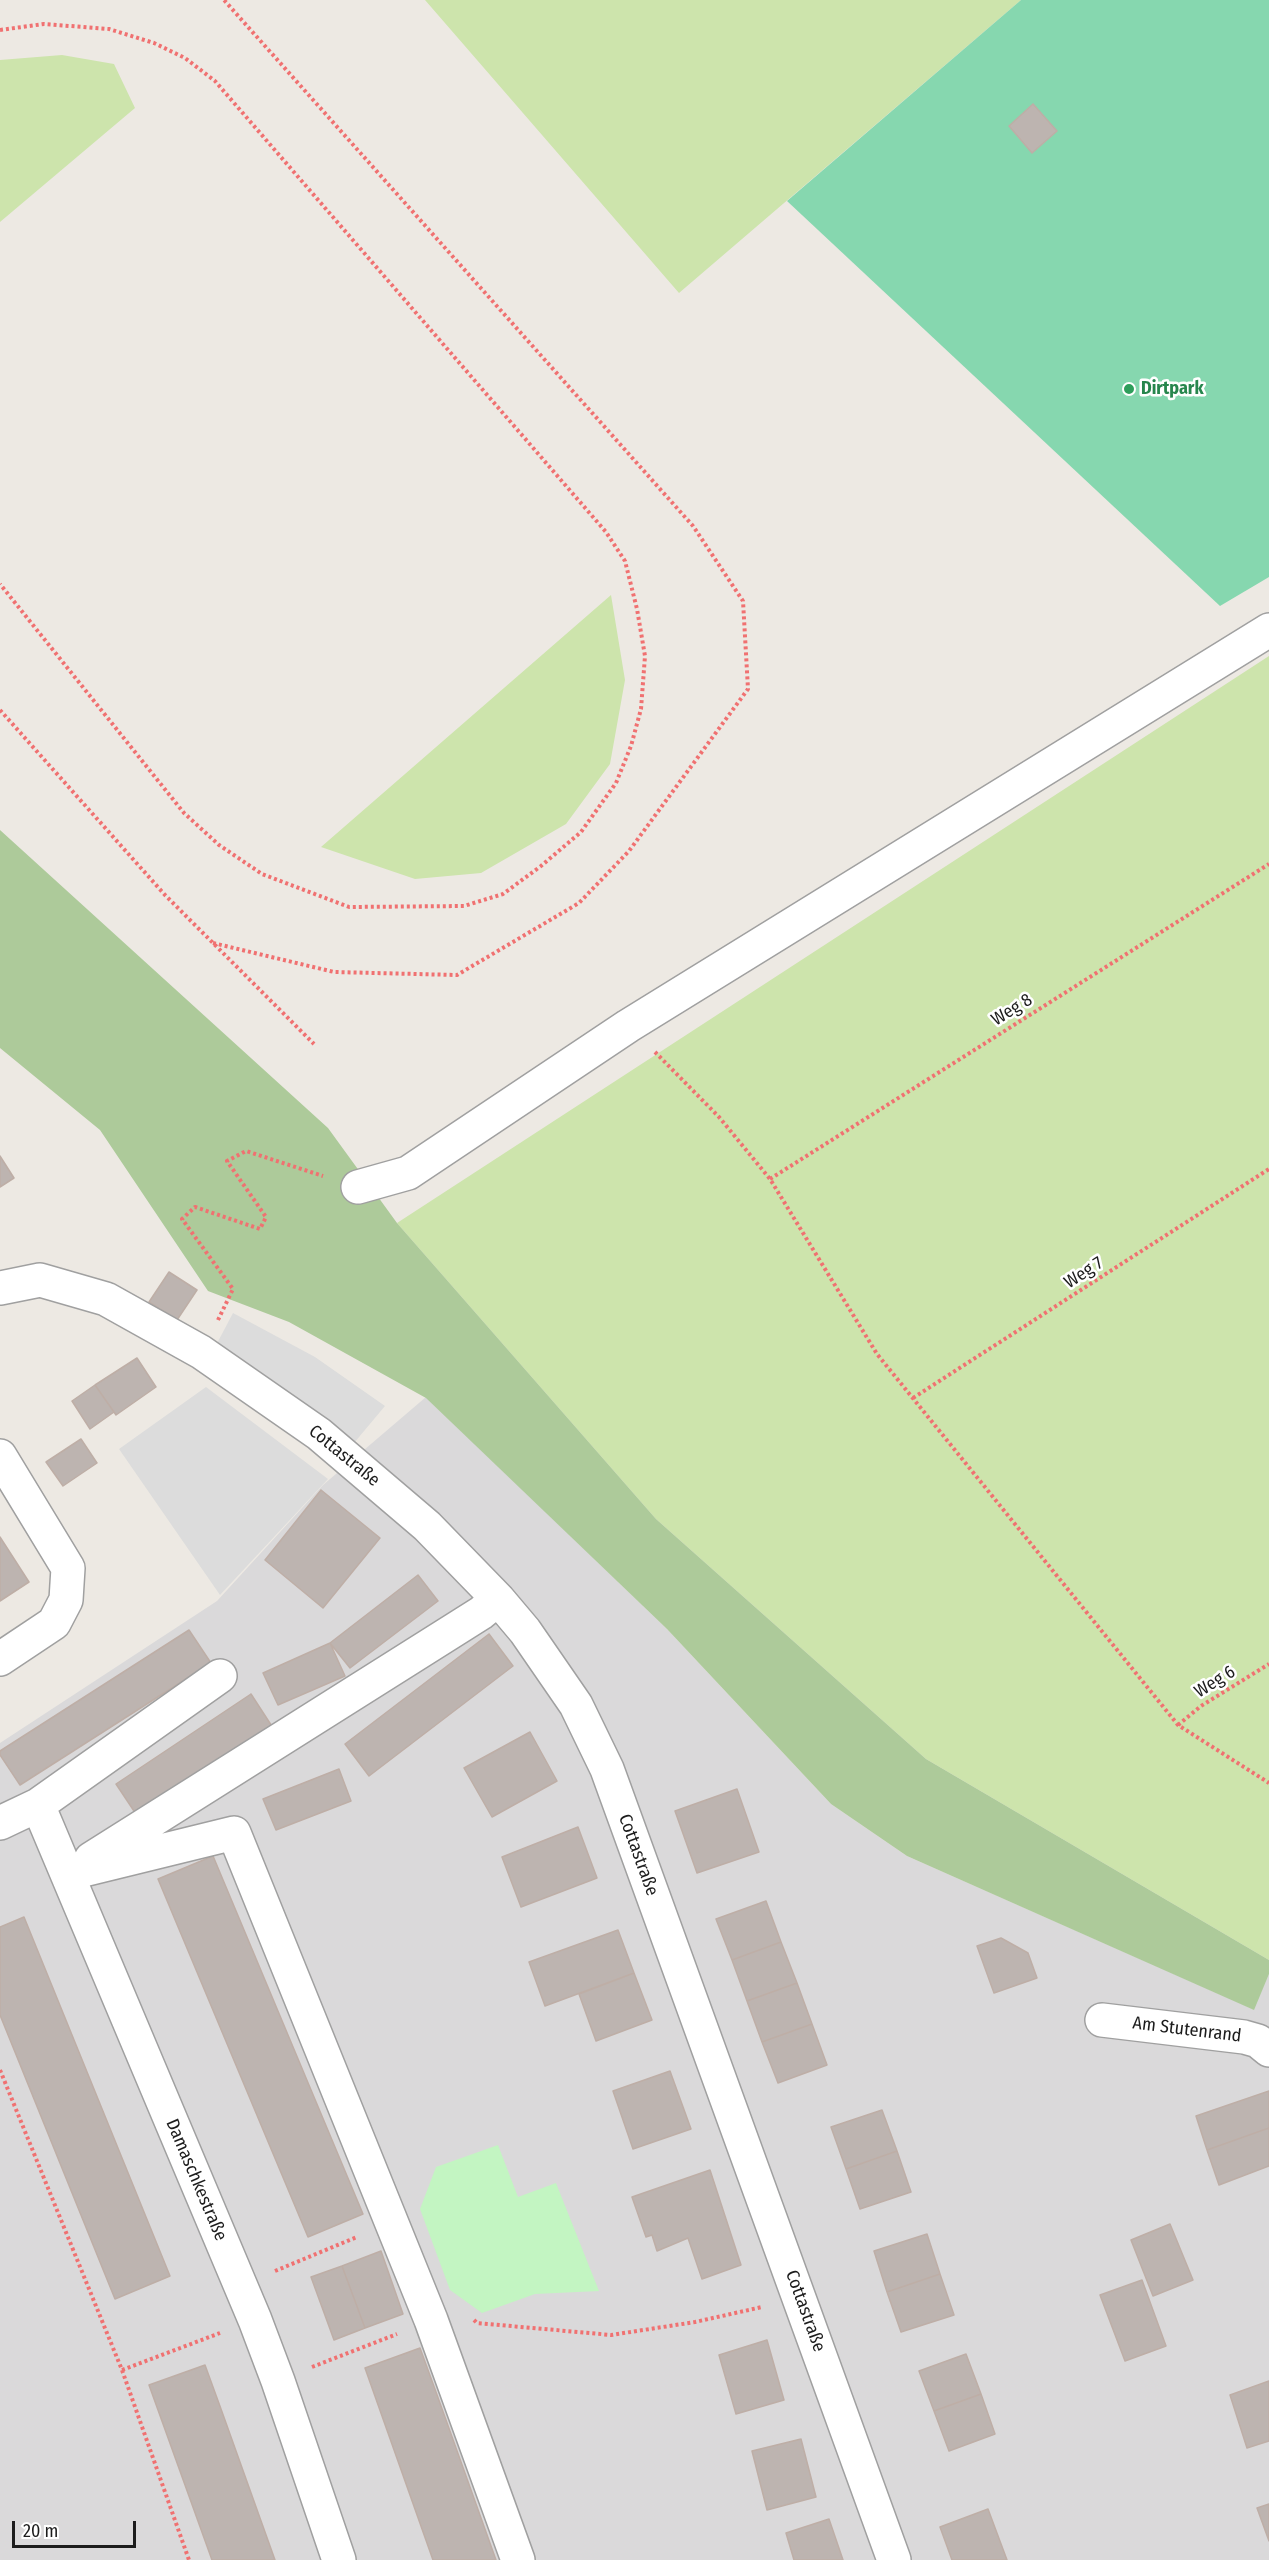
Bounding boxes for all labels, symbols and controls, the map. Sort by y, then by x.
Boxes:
place label: Dirtpark [1141,378,1204,400]
marker: Dirtpark [1122,382,1136,396]
street label: Weg 8 [988,989,1036,1031]
street label: Weg 7 [1060,1252,1108,1294]
street label: Cottastraße [304,1421,384,1491]
street label: Weg 6 [1191,1661,1239,1703]
street label: Cottastraße [613,1811,663,1899]
street label: Am Stutenrand [1131,2013,1243,2047]
street label: Damaschkestraße [161,2116,231,2244]
street label: Cottastraße [780,2267,830,2355]
scale bar [15,2509,140,2547]
text: 20 m [23,2520,58,2542]

